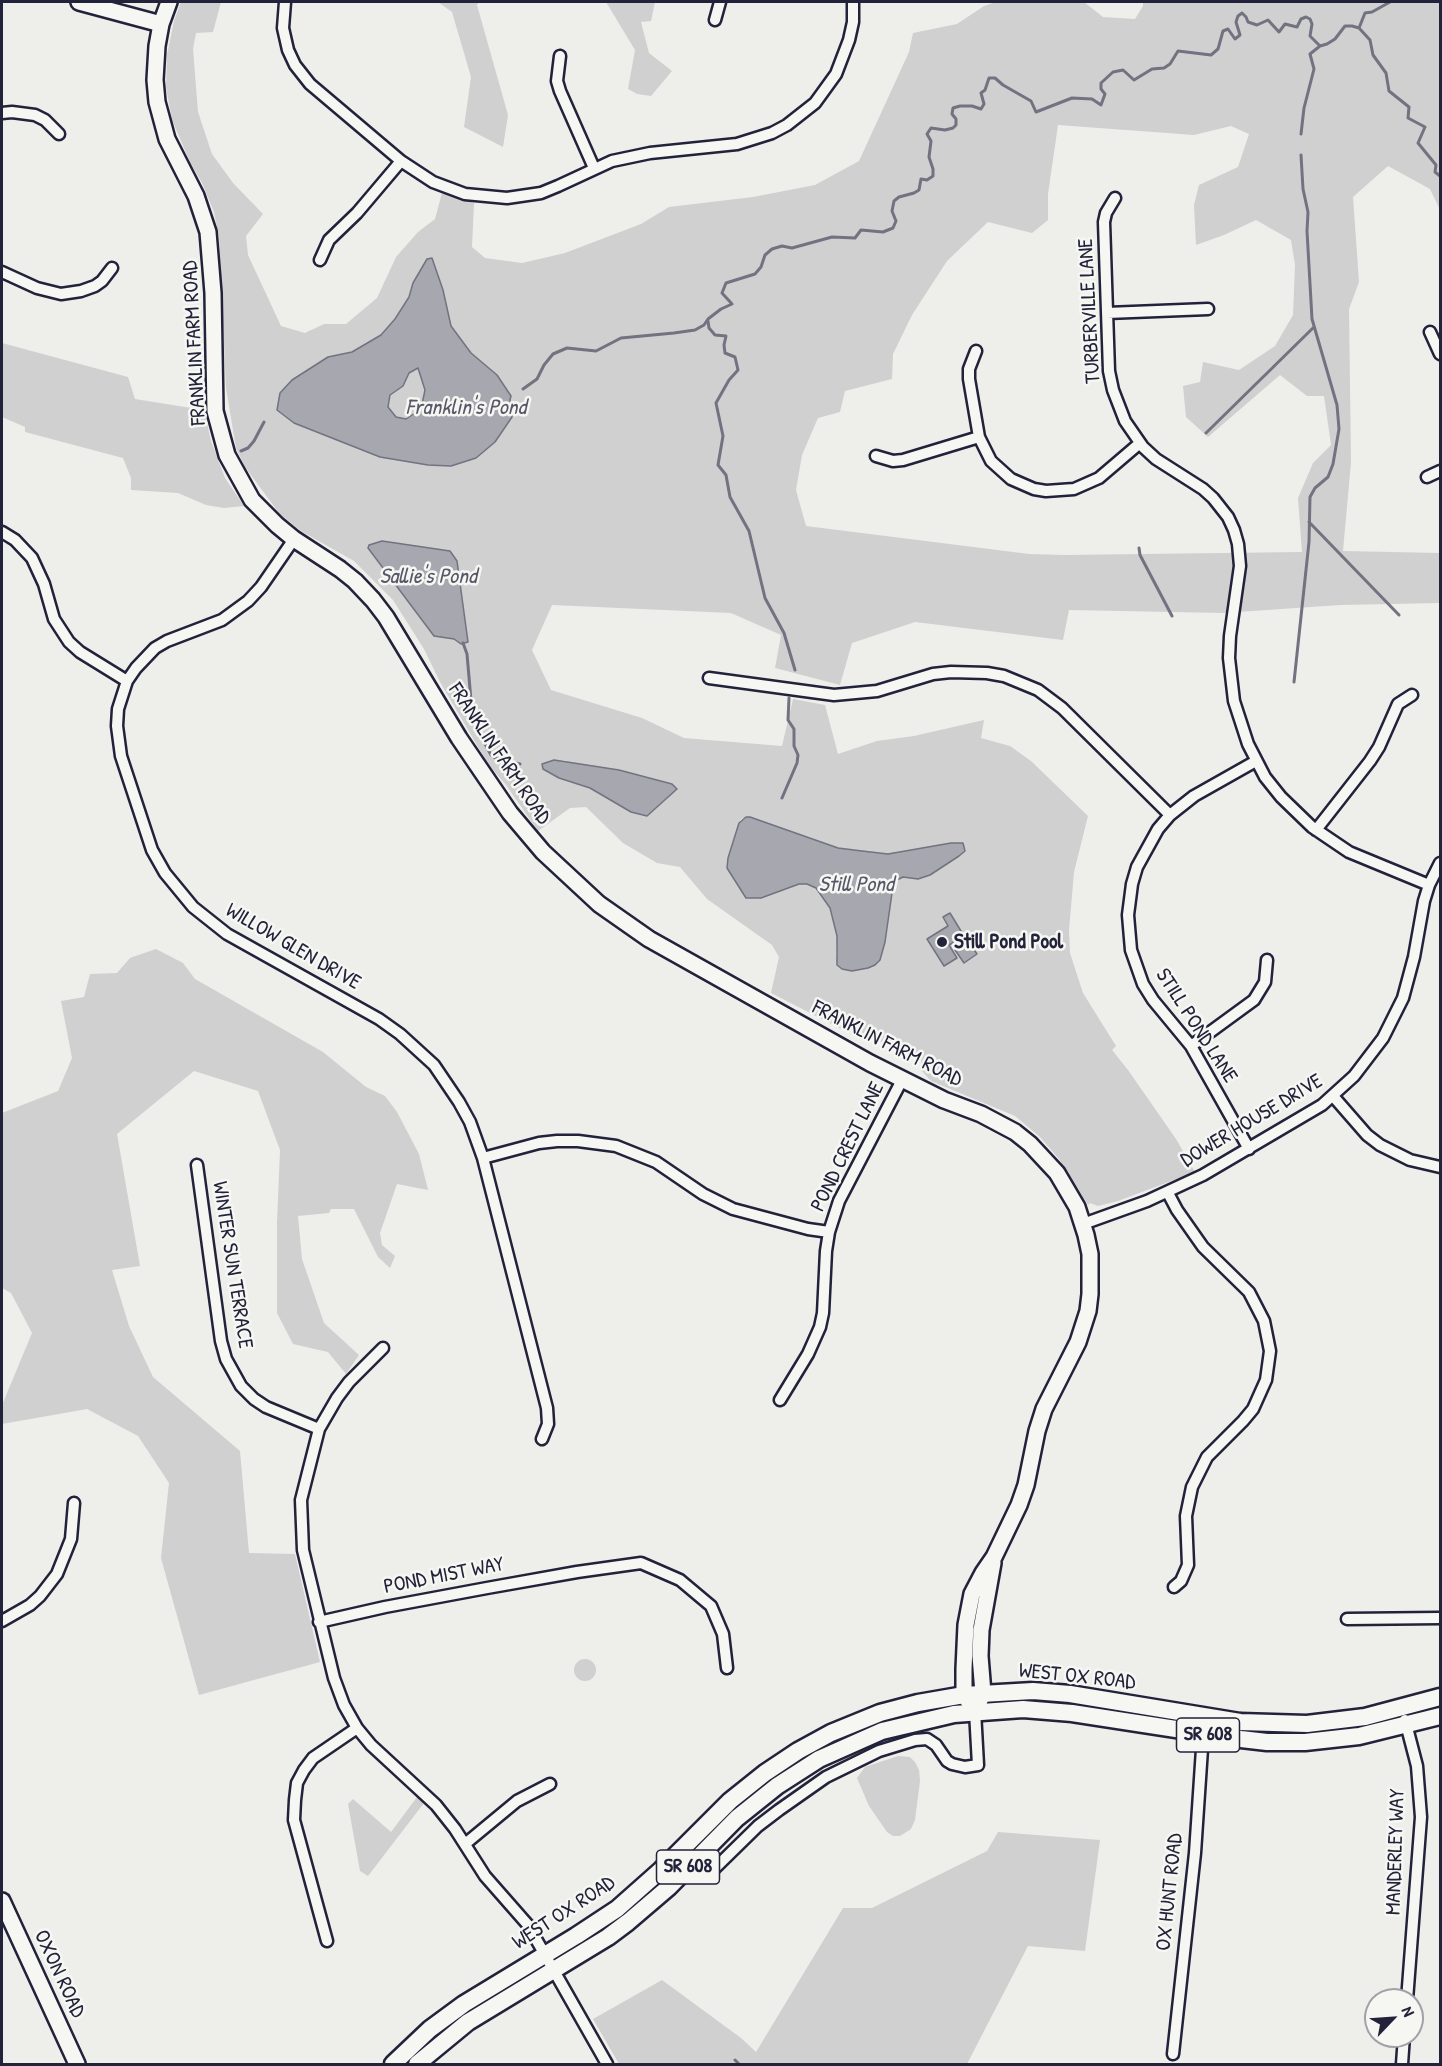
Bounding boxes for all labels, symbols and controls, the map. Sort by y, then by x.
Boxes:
street label: TURBERVILLE LANE [1074,238,1106,384]
street label: FRANKLIN FARM ROAD [178,260,212,426]
water label: Franklin's Pond [406,395,526,421]
water label: Sallie's Pond [380,564,476,590]
street label: FRANKLIN FARM ROAD [442,679,556,829]
water label: Still Pond [818,872,894,898]
street label: WILLOW GLEN DRIVE [221,898,365,996]
place label: Still Pond Pool [954,929,1063,955]
marker: Still Pond Pool [935,935,949,949]
street label: STILL POND LANE [1150,964,1242,1088]
street label: FRANKLIN FARM ROAD [808,995,966,1093]
street label: DOWER HOUSE DRIVE [1177,1069,1327,1173]
street label: POND CREST LANE [806,1078,890,1216]
street label: WINTER SUN TERRACE [206,1180,258,1350]
street label: POND MIST WAY [382,1552,506,1600]
street label: WEST OX ROAD [1017,1658,1137,1696]
road number: SR 608 [1176,1718,1240,1752]
street label: MANDERLEY WAY [1381,1788,1411,1916]
street label: OX HUNT ROAD [1151,1832,1189,1952]
road number: SR 608 [656,1850,720,1884]
street label: WEST OX ROAD [508,1871,620,1955]
street label: OXON ROAD [28,1926,90,2022]
north arrow [1364,1988,1424,2048]
text: N [1397,2003,1420,2020]

